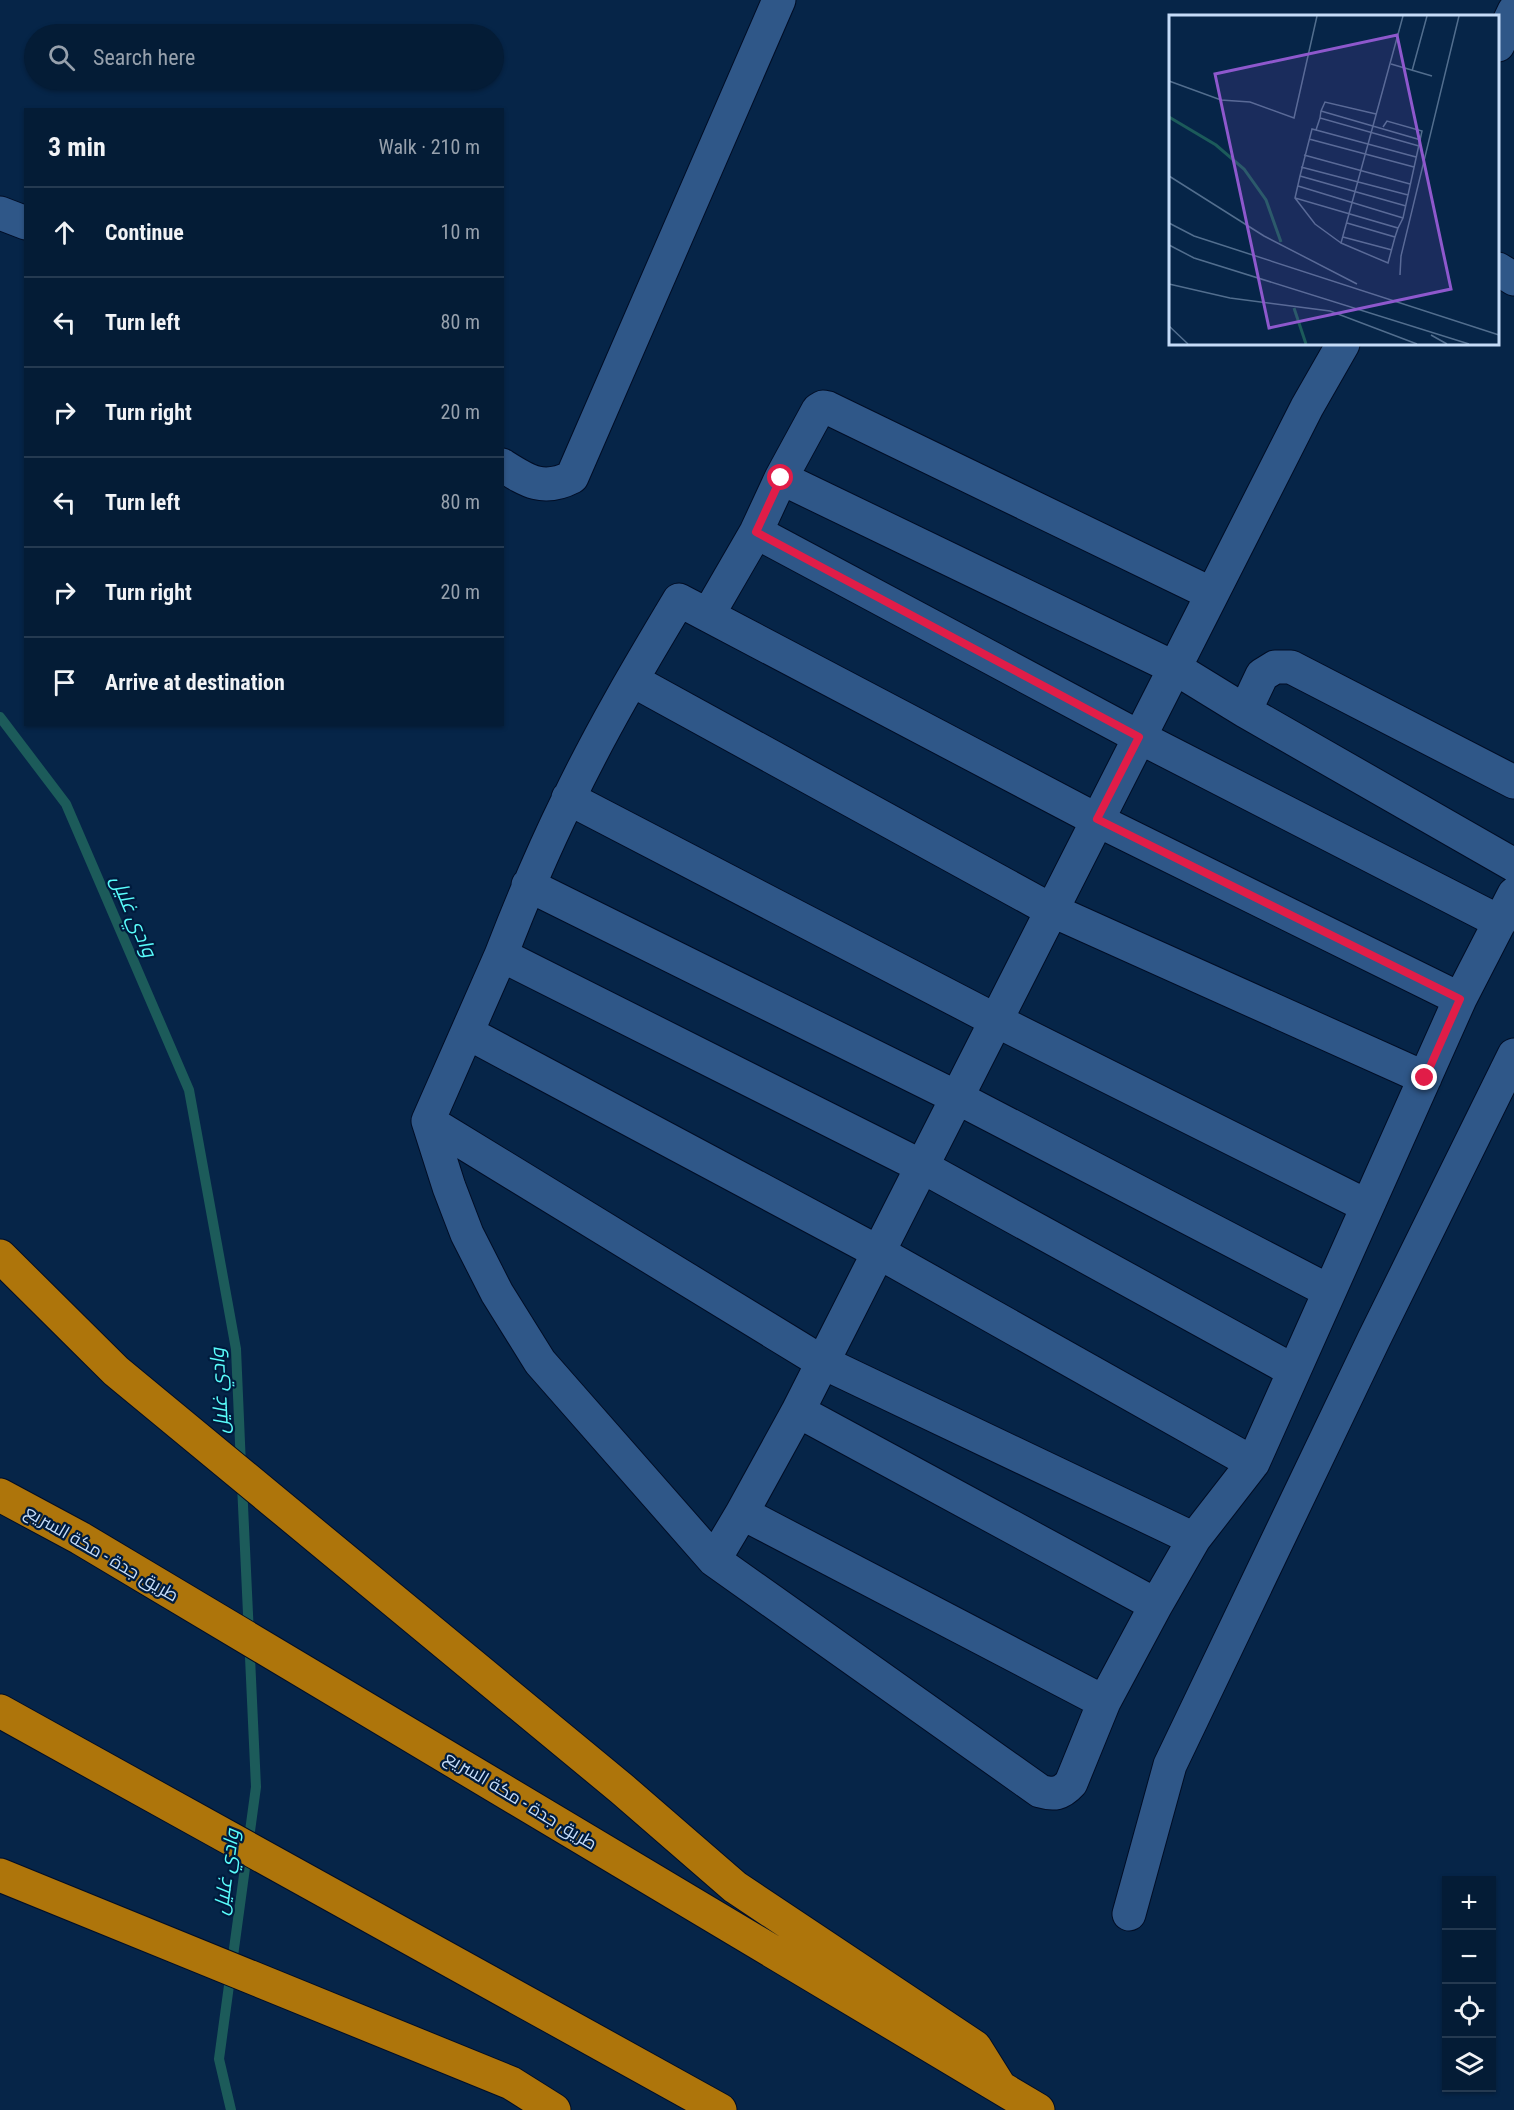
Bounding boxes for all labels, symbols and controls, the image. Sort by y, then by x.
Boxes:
inset map [1169,15,1499,345]
search box [24,24,504,90]
icon: search [45,41,78,74]
text: Search here [93,45,195,70]
text: 3 min [48,132,106,162]
text: Walk · 210 m [379,135,480,159]
icon: ahead [48,216,81,249]
text: Continue [105,220,184,245]
text: 10 m [441,220,480,244]
icon: left [48,306,81,339]
text: Turn left [105,310,180,335]
text: 80 m [441,310,480,334]
icon: right [48,396,81,429]
text: Turn right [105,400,192,425]
text: 20 m [441,400,480,424]
route start [767,464,793,490]
icon: left [48,486,81,519]
text: Turn left [105,490,180,515]
text: 80 m [441,490,480,514]
icon: right [48,576,81,609]
text: Turn right [105,580,192,605]
text: 20 m [441,580,480,604]
icon: arrive [48,666,81,699]
text: Arrive at destination [105,670,285,695]
water label: وادي غليل [102,872,162,963]
route end [1411,1064,1437,1090]
water label: وادي غليل [205,1346,237,1435]
street label: طريق جدة - مكة السريع [20,1500,183,1607]
street label: طريق جدة - مكة السريع [440,1746,601,1856]
water label: وادي غليل [208,1827,248,1917]
map controls [1442,1876,1496,2092]
button: + [1442,1876,1496,1930]
button: − [1442,1930,1496,1984]
button: locate [1442,1984,1496,2038]
button: layers [1442,2038,1496,2092]

